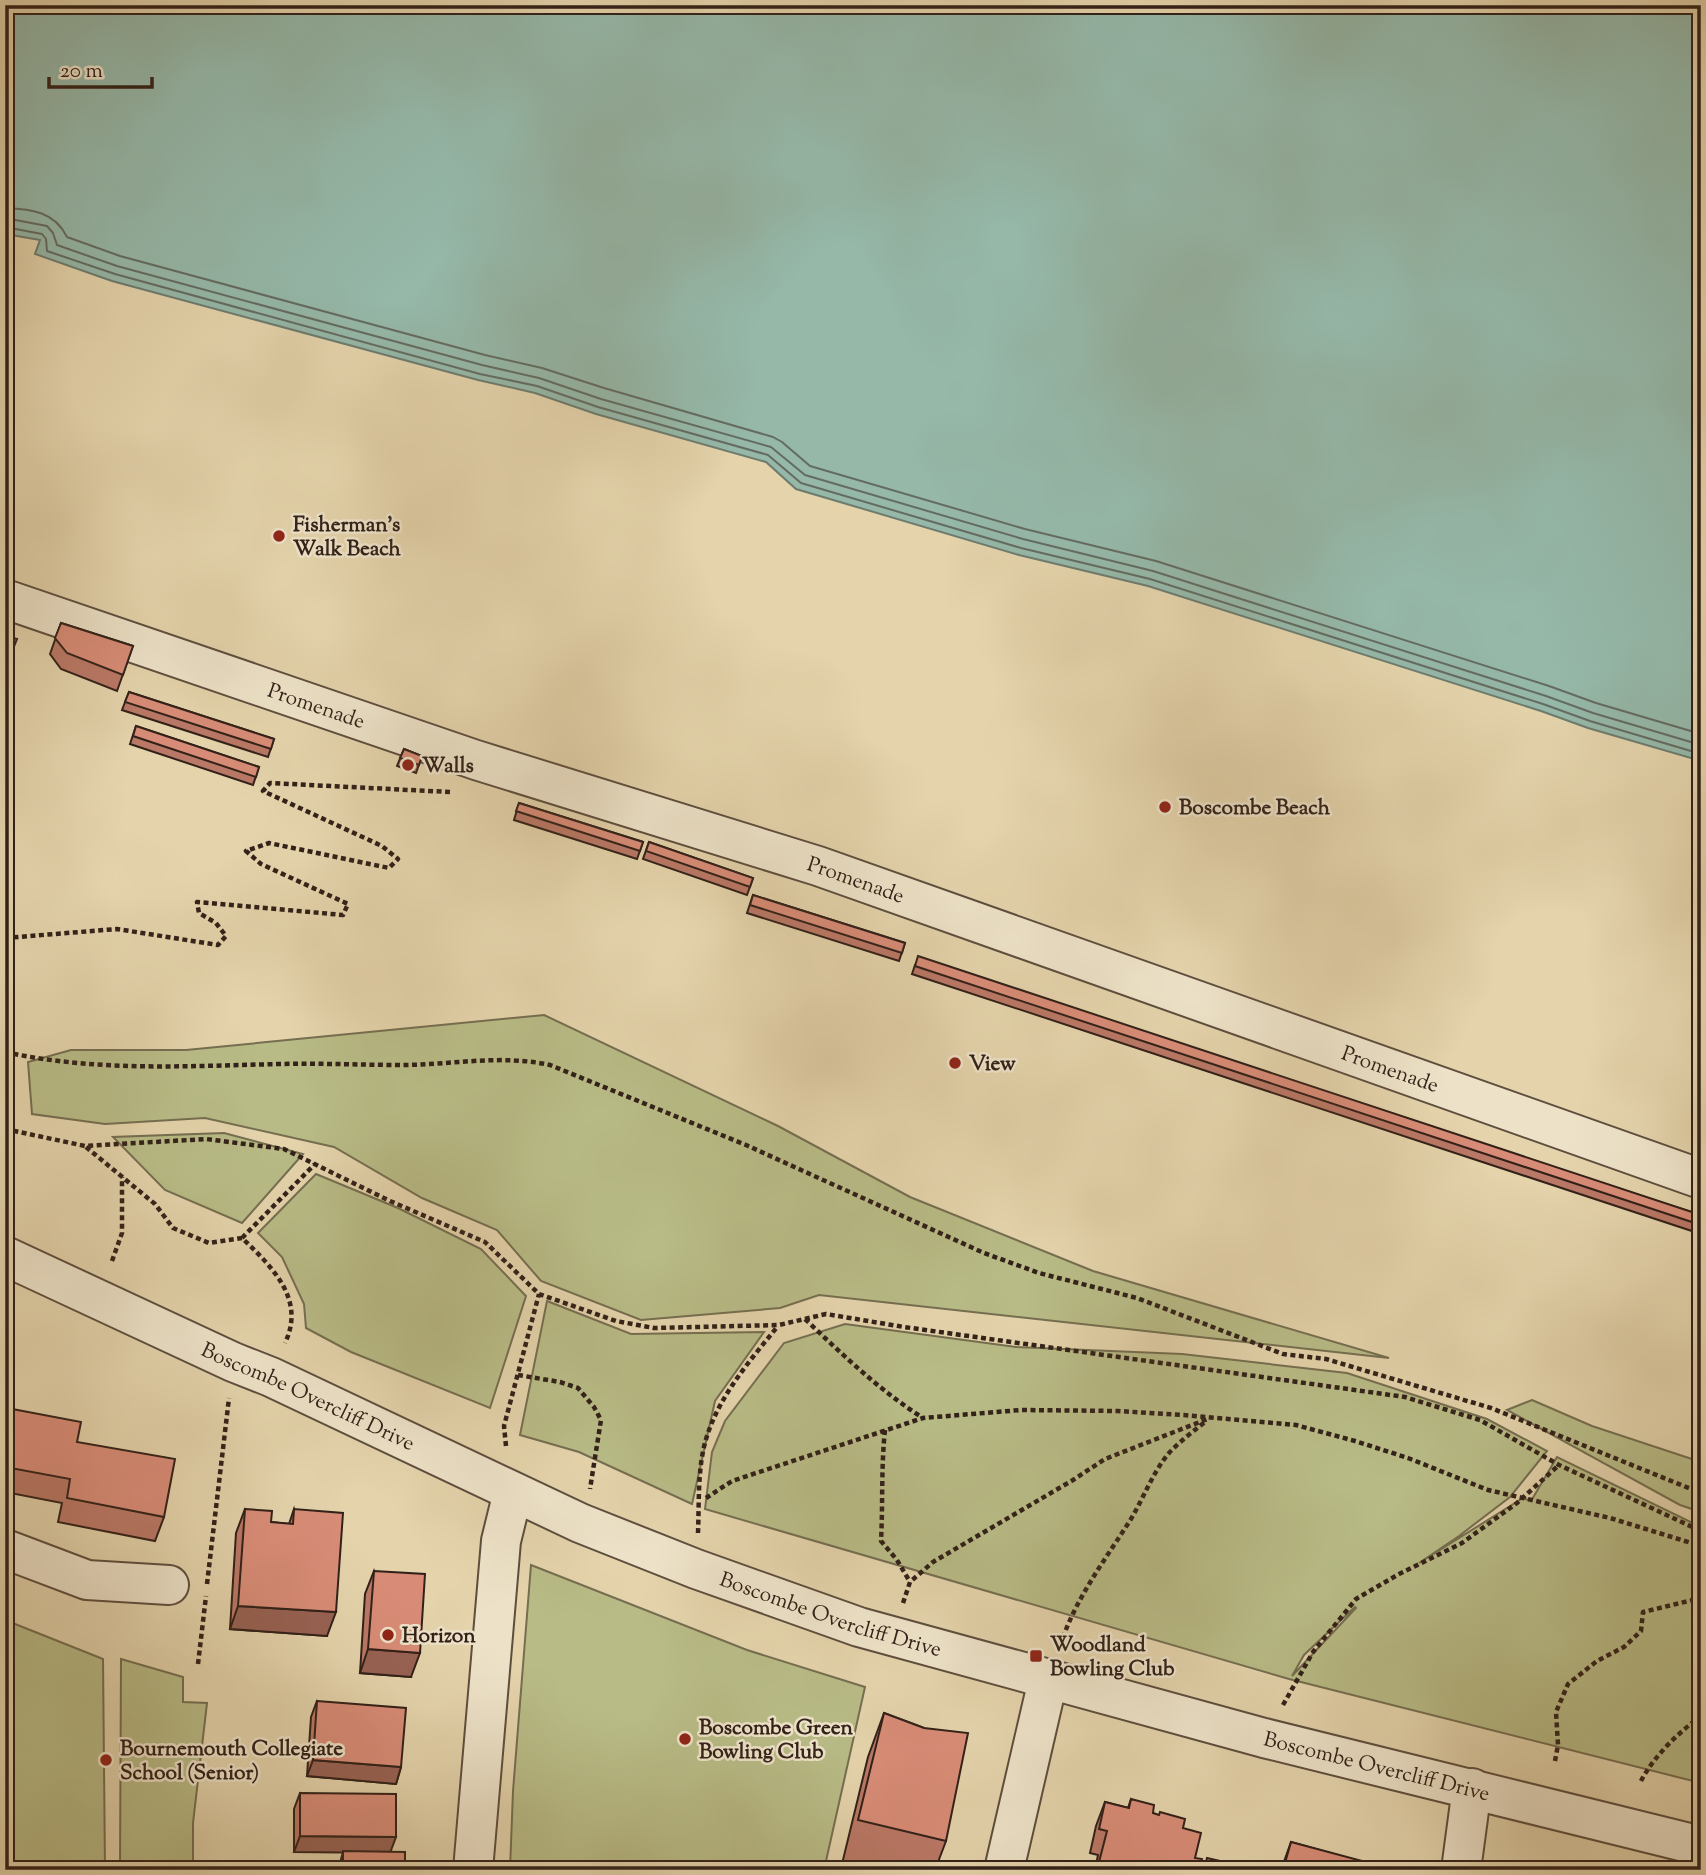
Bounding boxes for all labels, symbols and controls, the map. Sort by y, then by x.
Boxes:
scale bar [49,46,152,90]
text: 20 m [60,57,103,87]
place label: Fisherman's Walk Beach [293,511,402,565]
marker: Fisherman's Walk Beach [271,528,287,544]
street label: Promenade [263,677,368,738]
place label: Walls [422,752,474,782]
marker: Walls [400,757,416,773]
place label: Boscombe Beach [1179,794,1331,824]
marker: Boscombe Beach [1157,799,1173,815]
street label: Promenade [803,851,908,912]
street label: Promenade [1337,1040,1442,1102]
place label: View [969,1050,1016,1080]
marker: View [947,1055,963,1071]
street label: Boscombe Overcliff Drive [196,1336,419,1460]
street label: Boscombe Overcliff Drive [715,1566,945,1666]
place label: Horizon [402,1622,476,1652]
marker: Horizon [380,1627,396,1643]
place label: Woodland Bowling Club [1050,1631,1175,1685]
marker: Woodland Bowling Club [1028,1648,1044,1664]
place label: Boscombe Green Bowling Club [699,1714,853,1768]
street label: Boscombe Overcliff Drive [1260,1725,1493,1810]
marker: Boscombe Green Bowling Club [677,1731,693,1747]
place label: Bournemouth Collegiate School (Senior) [120,1735,343,1789]
marker: Bournemouth Collegiate School (Senior) [98,1752,114,1768]

